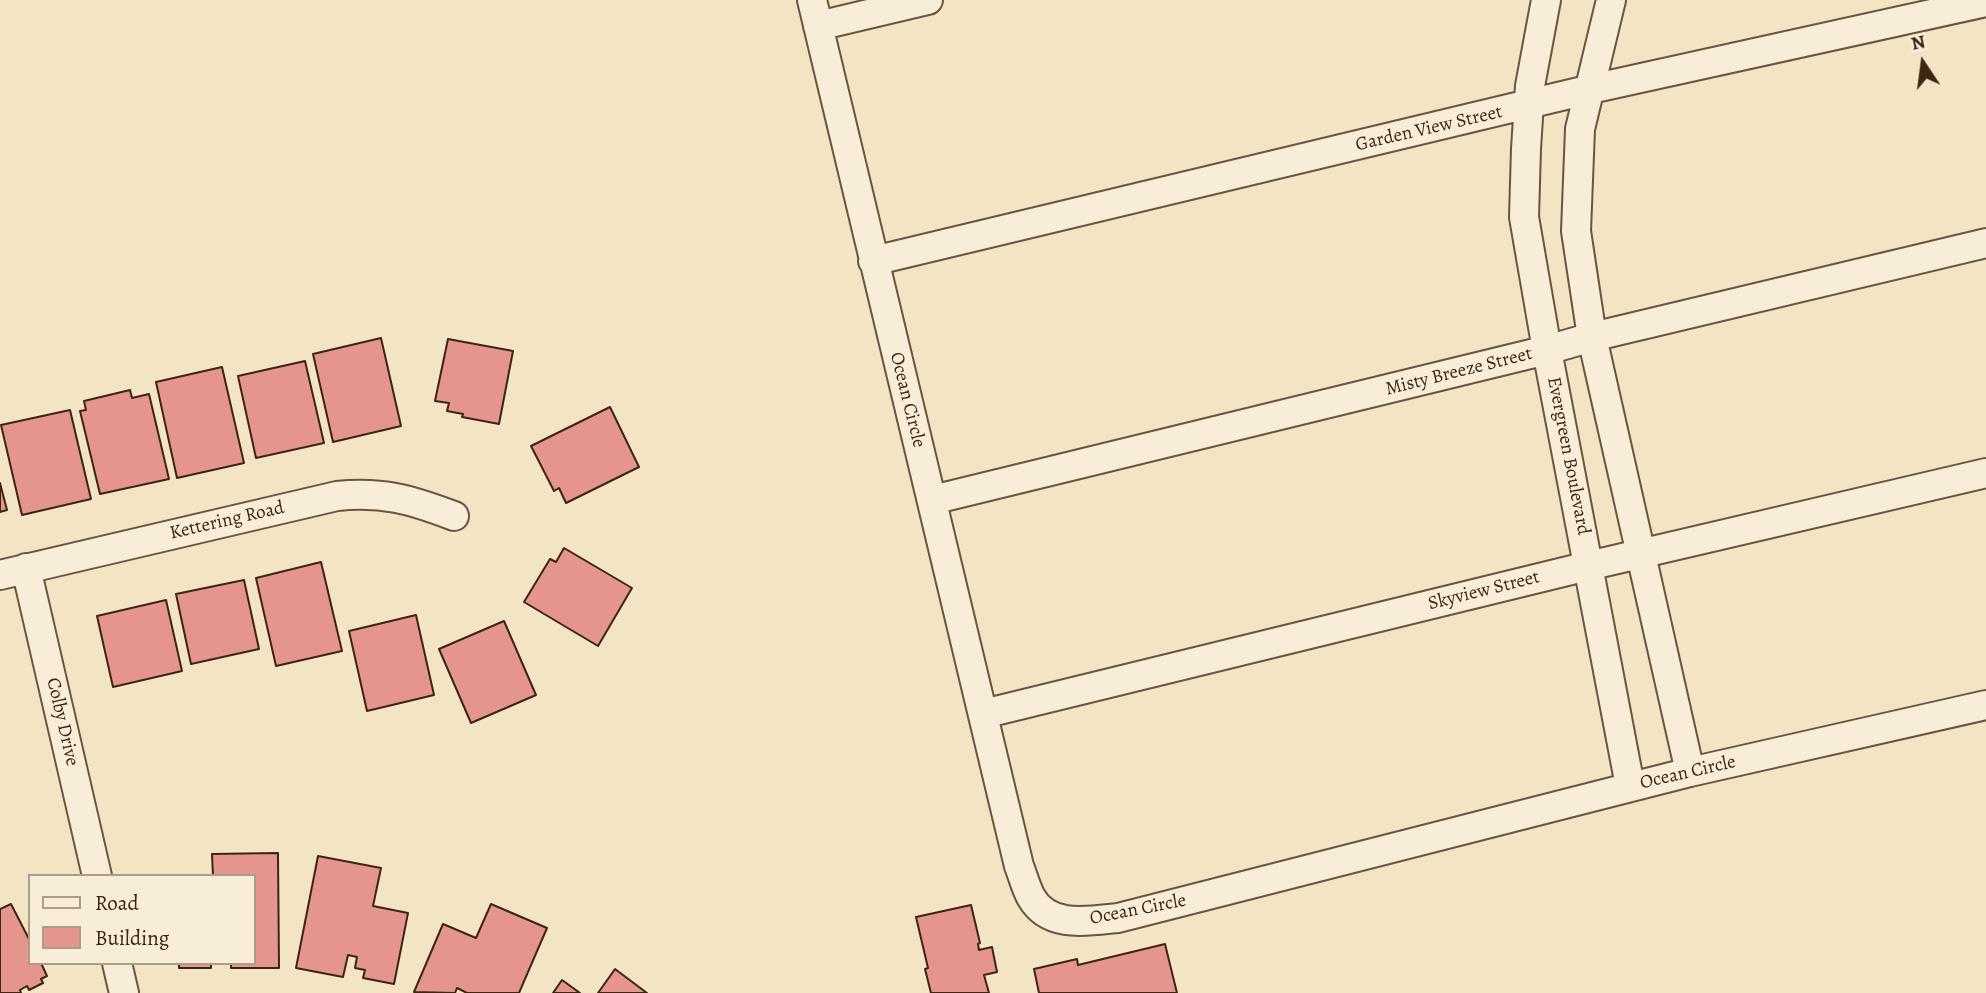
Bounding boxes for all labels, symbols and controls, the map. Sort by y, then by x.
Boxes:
north arrow [1888,28,1958,98]
text: N [1909,28,1928,57]
street label: Garden View Street [1353,101,1505,157]
street label: Misty Breeze Street [1383,343,1535,401]
street label: Ocean Circle [884,350,930,450]
street label: Evergreen Boulevard [1541,375,1595,537]
street label: Kettering Road [168,497,286,545]
street label: Skyview Street [1426,566,1542,616]
street label: Colby Drive [41,676,83,768]
street label: Ocean Circle [1638,751,1738,795]
legend [28,874,256,965]
text: Road [95,889,139,917]
street label: Ocean Circle [1088,889,1188,931]
text: Building [95,924,169,952]

